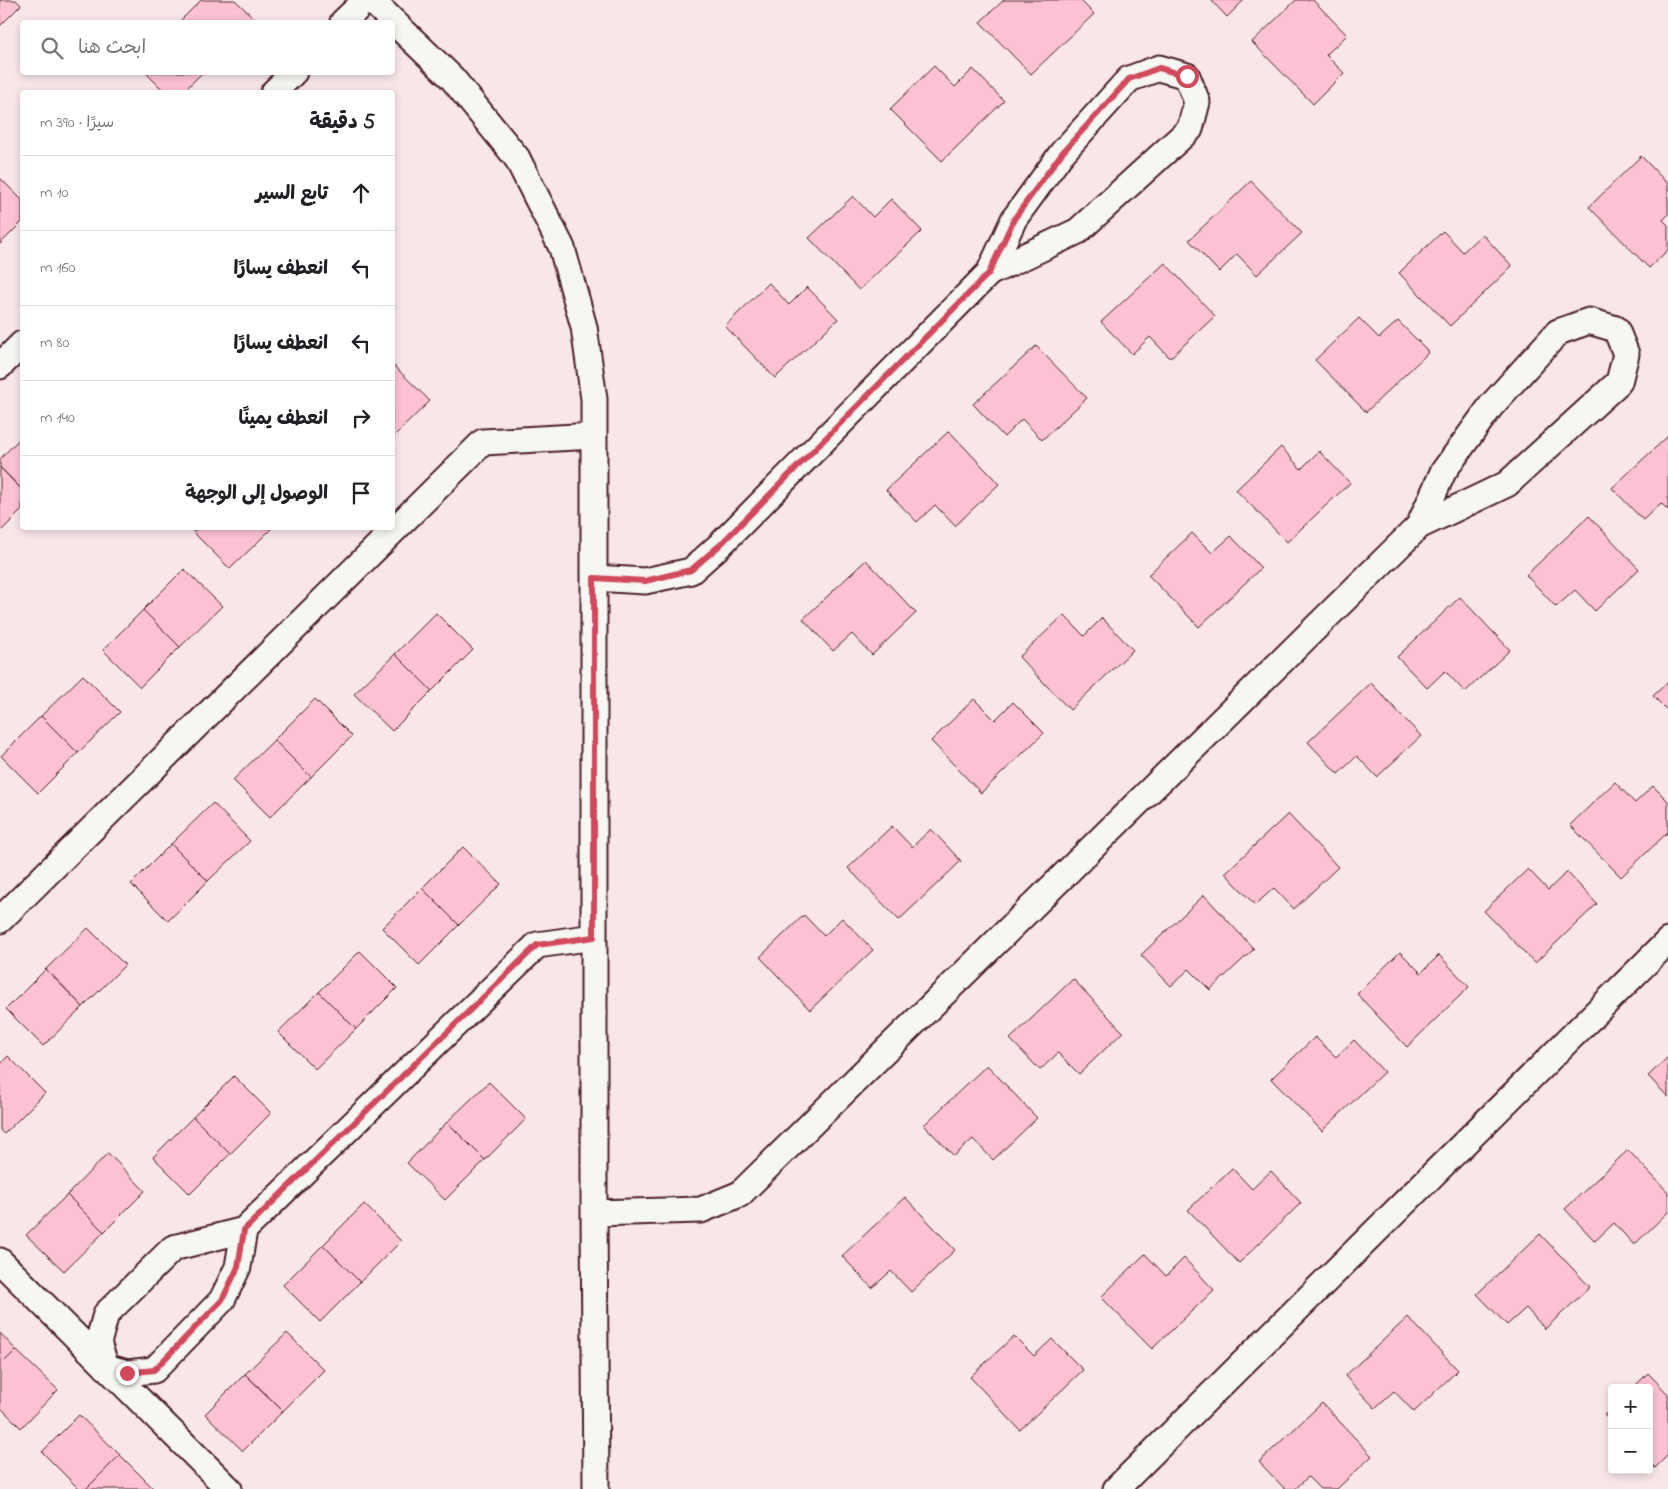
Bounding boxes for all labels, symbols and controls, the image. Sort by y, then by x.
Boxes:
search box [20,20,395,75]
icon: search [38,34,66,62]
text: ابحث هنا [78,35,146,62]
route start [1176,65,1199,88]
text: 5 دقيقة [309,108,375,138]
text: سيرًا · 390 m [40,111,114,135]
icon: ahead [347,179,375,207]
text: 10 m [40,181,68,205]
text: تابع السير [256,181,328,208]
icon: left [347,254,375,282]
text: 160 m [40,256,75,280]
text: انعطف يسارًا [233,256,328,283]
icon: left [347,329,375,357]
text: 80 m [40,331,69,355]
text: انعطف يسارًا [233,331,328,358]
icon: right [347,404,375,432]
text: 140 m [40,406,75,430]
text: انعطف يمينًا [238,406,328,433]
icon: arrive [347,479,375,507]
text: الوصول إلى الوجهة [185,481,328,508]
route end [116,1362,139,1385]
map controls [1608,1384,1653,1474]
button: + [1608,1384,1653,1429]
button: − [1608,1429,1653,1474]

